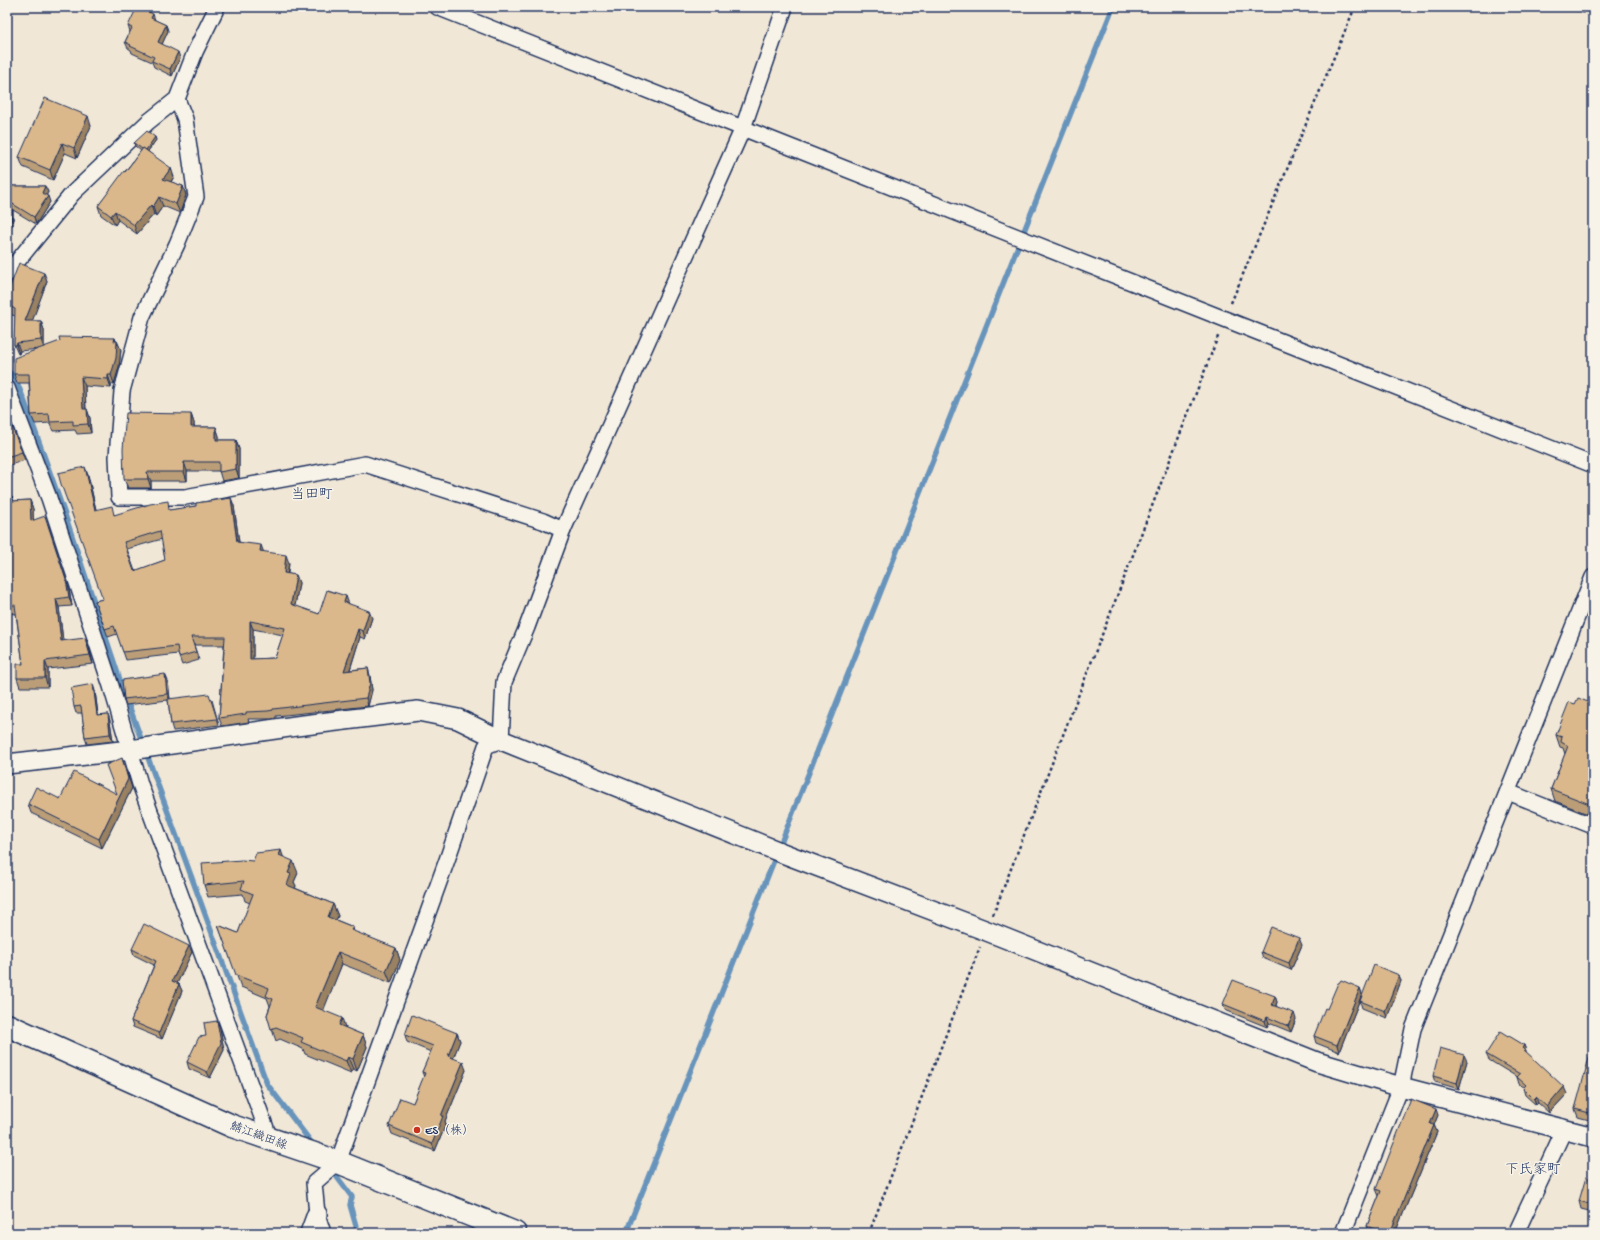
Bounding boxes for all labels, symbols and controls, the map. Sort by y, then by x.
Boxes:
district label: 当田町 [291,487,333,504]
street label: 鯖江織田線 [228,1119,289,1154]
place label: ES（株） [425,1124,474,1139]
marker: ES（株） [412,1125,422,1135]
district label: 下氏家町 [1505,1162,1561,1179]

